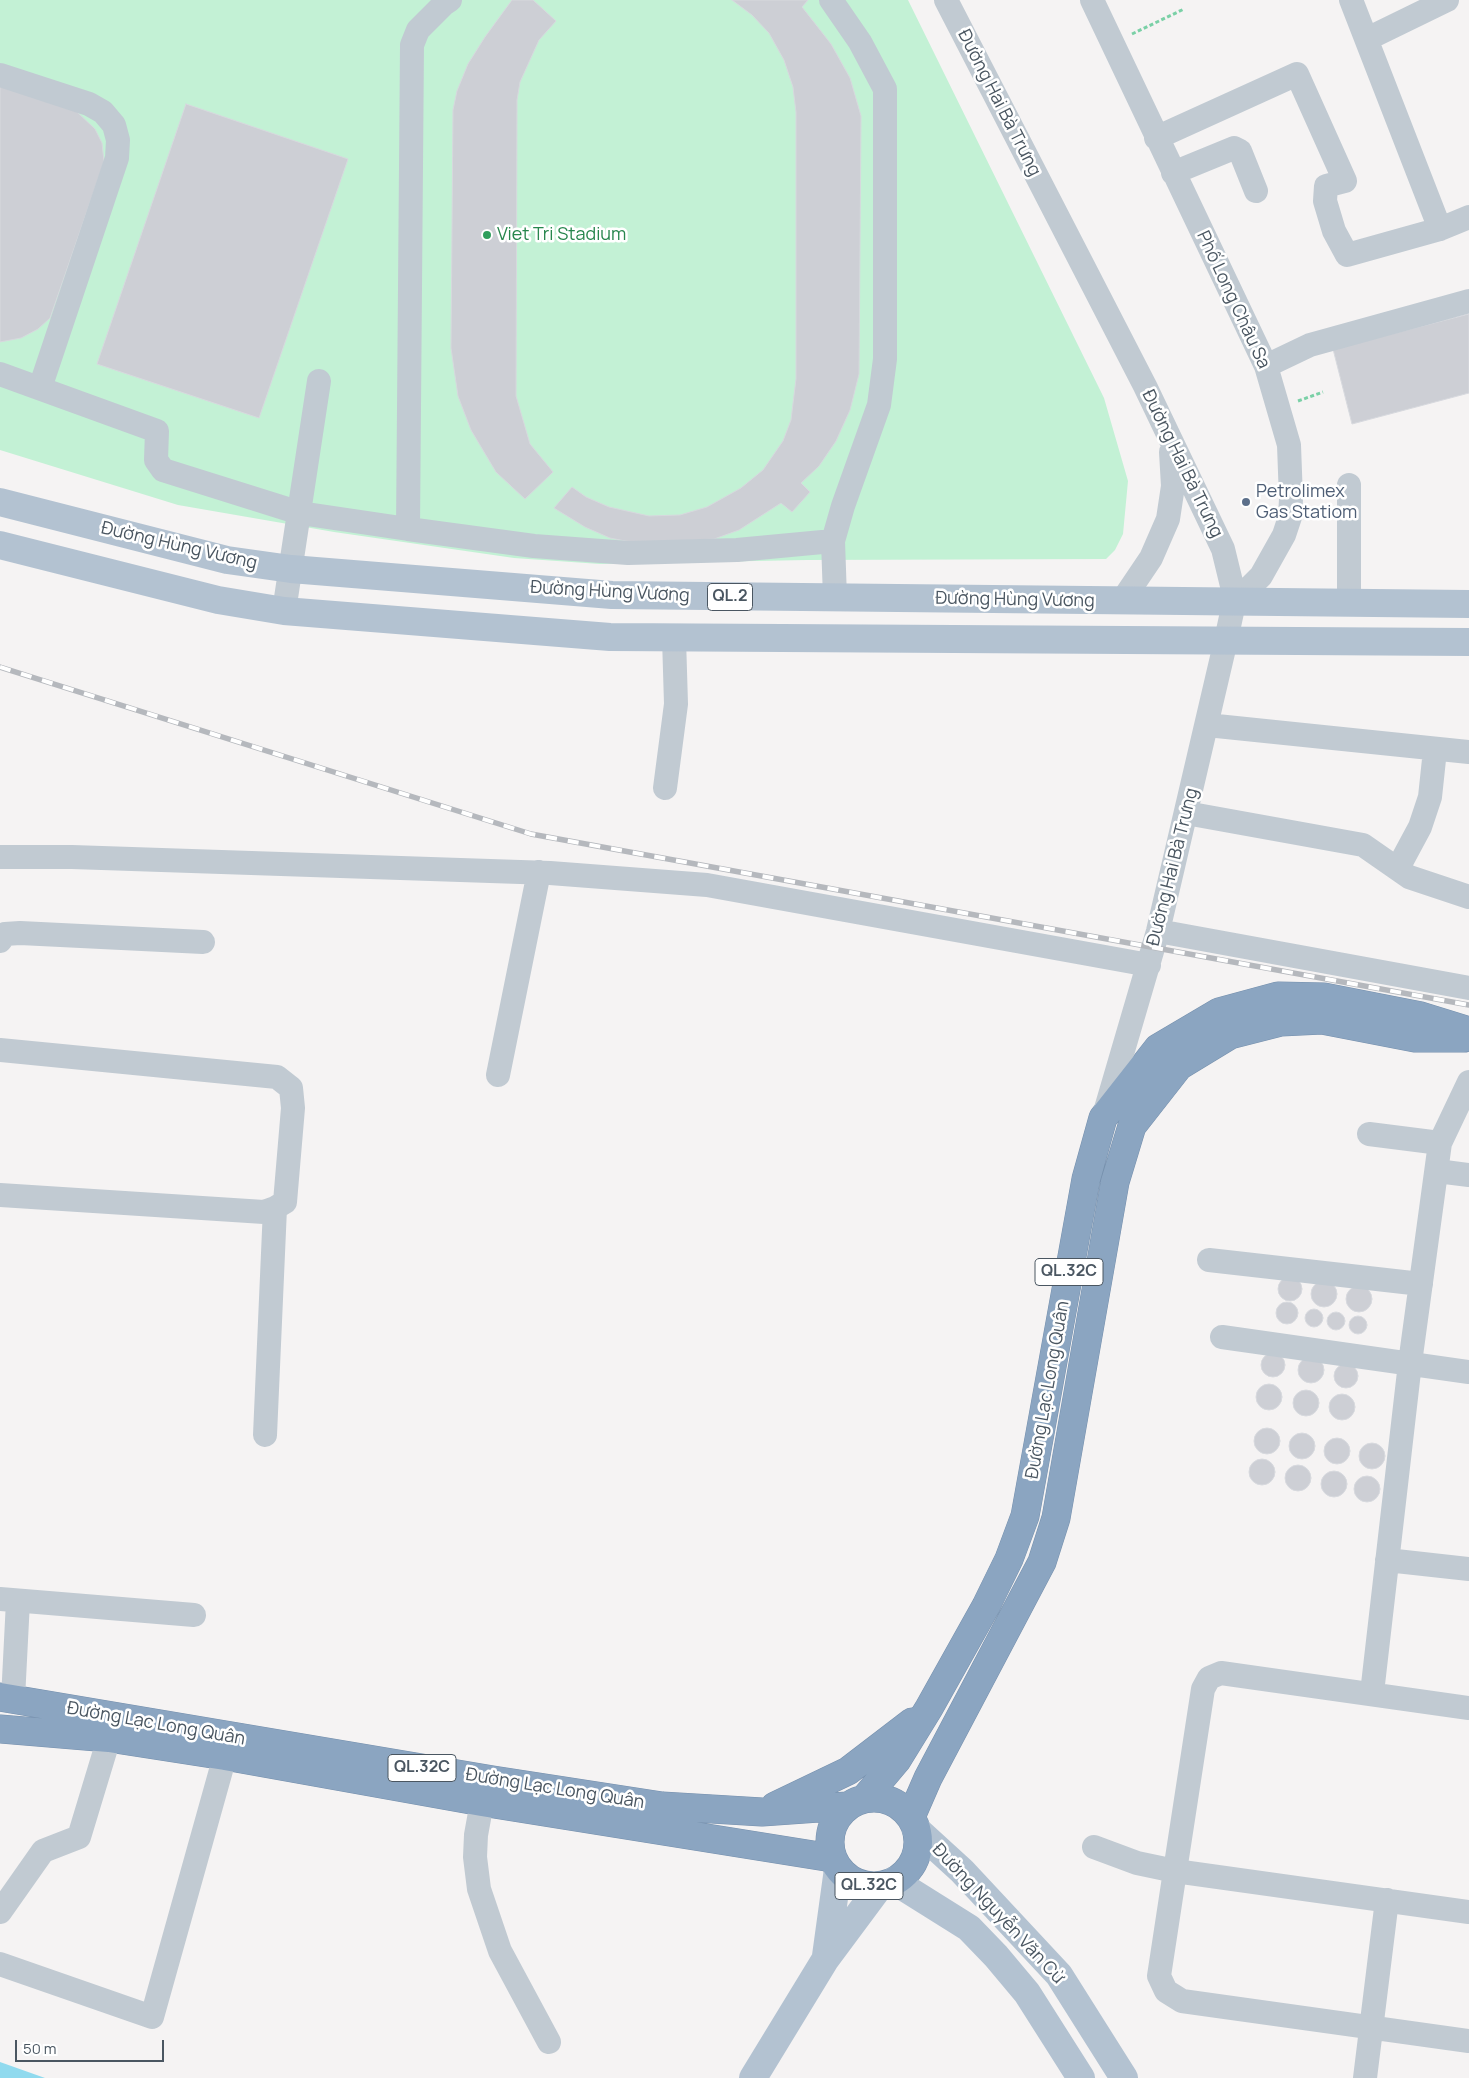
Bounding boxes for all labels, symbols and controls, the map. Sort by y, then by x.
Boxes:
street label: Đường Hai Bà Trưng [953,26,1045,180]
place label: Viet Tri Stadium [497,224,626,246]
street label: Phố Long Châu Sa [1192,228,1274,372]
marker: Viet Tri Stadium [481,229,493,241]
street label: Đường Hai Bà Trưng [1137,387,1227,541]
place label: Petrolimex Gas Statiom [1256,481,1357,524]
marker: Petrolimex Gas Statiom [1240,496,1252,508]
street label: Đường Hùng Vương [99,518,259,574]
street label: Đường Hùng Vương [530,577,690,607]
road number: QL.2 [708,584,752,610]
street label: Đường Hùng Vương [935,588,1095,612]
street label: Đường Hai Bà Trưng [1143,786,1203,948]
road number: QL.32C [1035,1258,1103,1286]
street label: Đường Lạc Long Quân [1022,1299,1074,1481]
street label: Đường Lạc Long Quân [65,1698,247,1750]
road number: QL.32C [388,1755,456,1782]
street label: Đường Lạc Long Quân [464,1764,646,1814]
street label: Đường Nguyễn Văn Cừ [927,1839,1069,1989]
road number: QL.32C [835,1872,903,1900]
scale bar [18,2030,166,2062]
text: 50 m [23,2038,57,2059]

